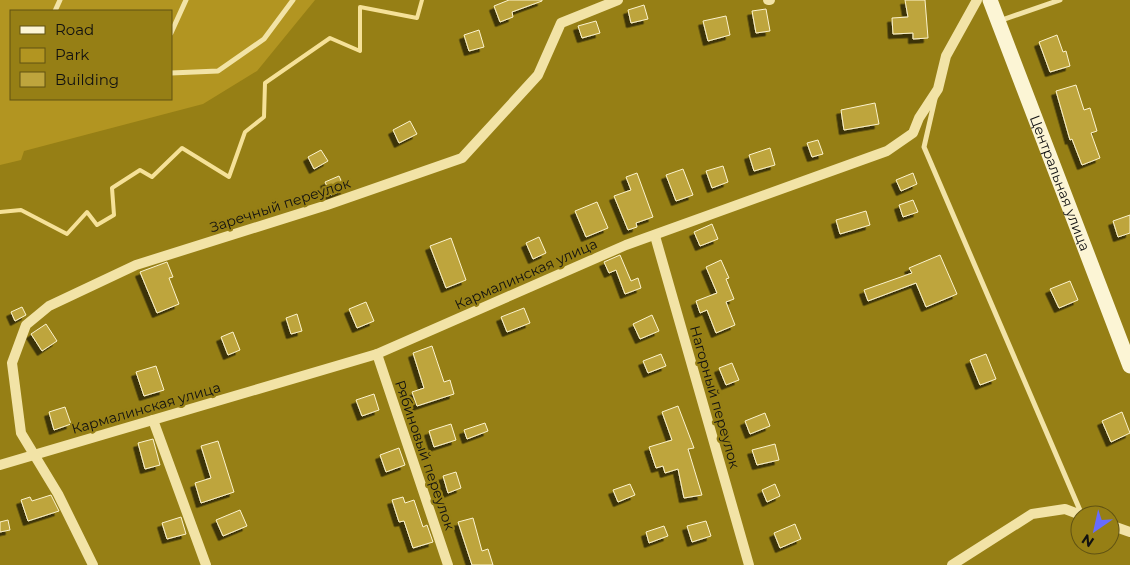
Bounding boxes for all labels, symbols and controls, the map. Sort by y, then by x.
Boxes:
legend [10,10,172,100]
text: Road [55,20,94,39]
text: Park [55,45,89,64]
text: Building [55,70,119,89]
street label: Центральная улица [1026,113,1094,254]
street label: Заречный переулок [207,174,353,236]
street label: Кармалинская улица [452,234,600,314]
street label: Нагорный переулок [686,323,744,471]
street label: Кармалинская улица [69,378,223,438]
street label: Рябиновый переулок [391,378,459,532]
north arrow [1070,505,1120,555]
text: N [1078,530,1097,551]

